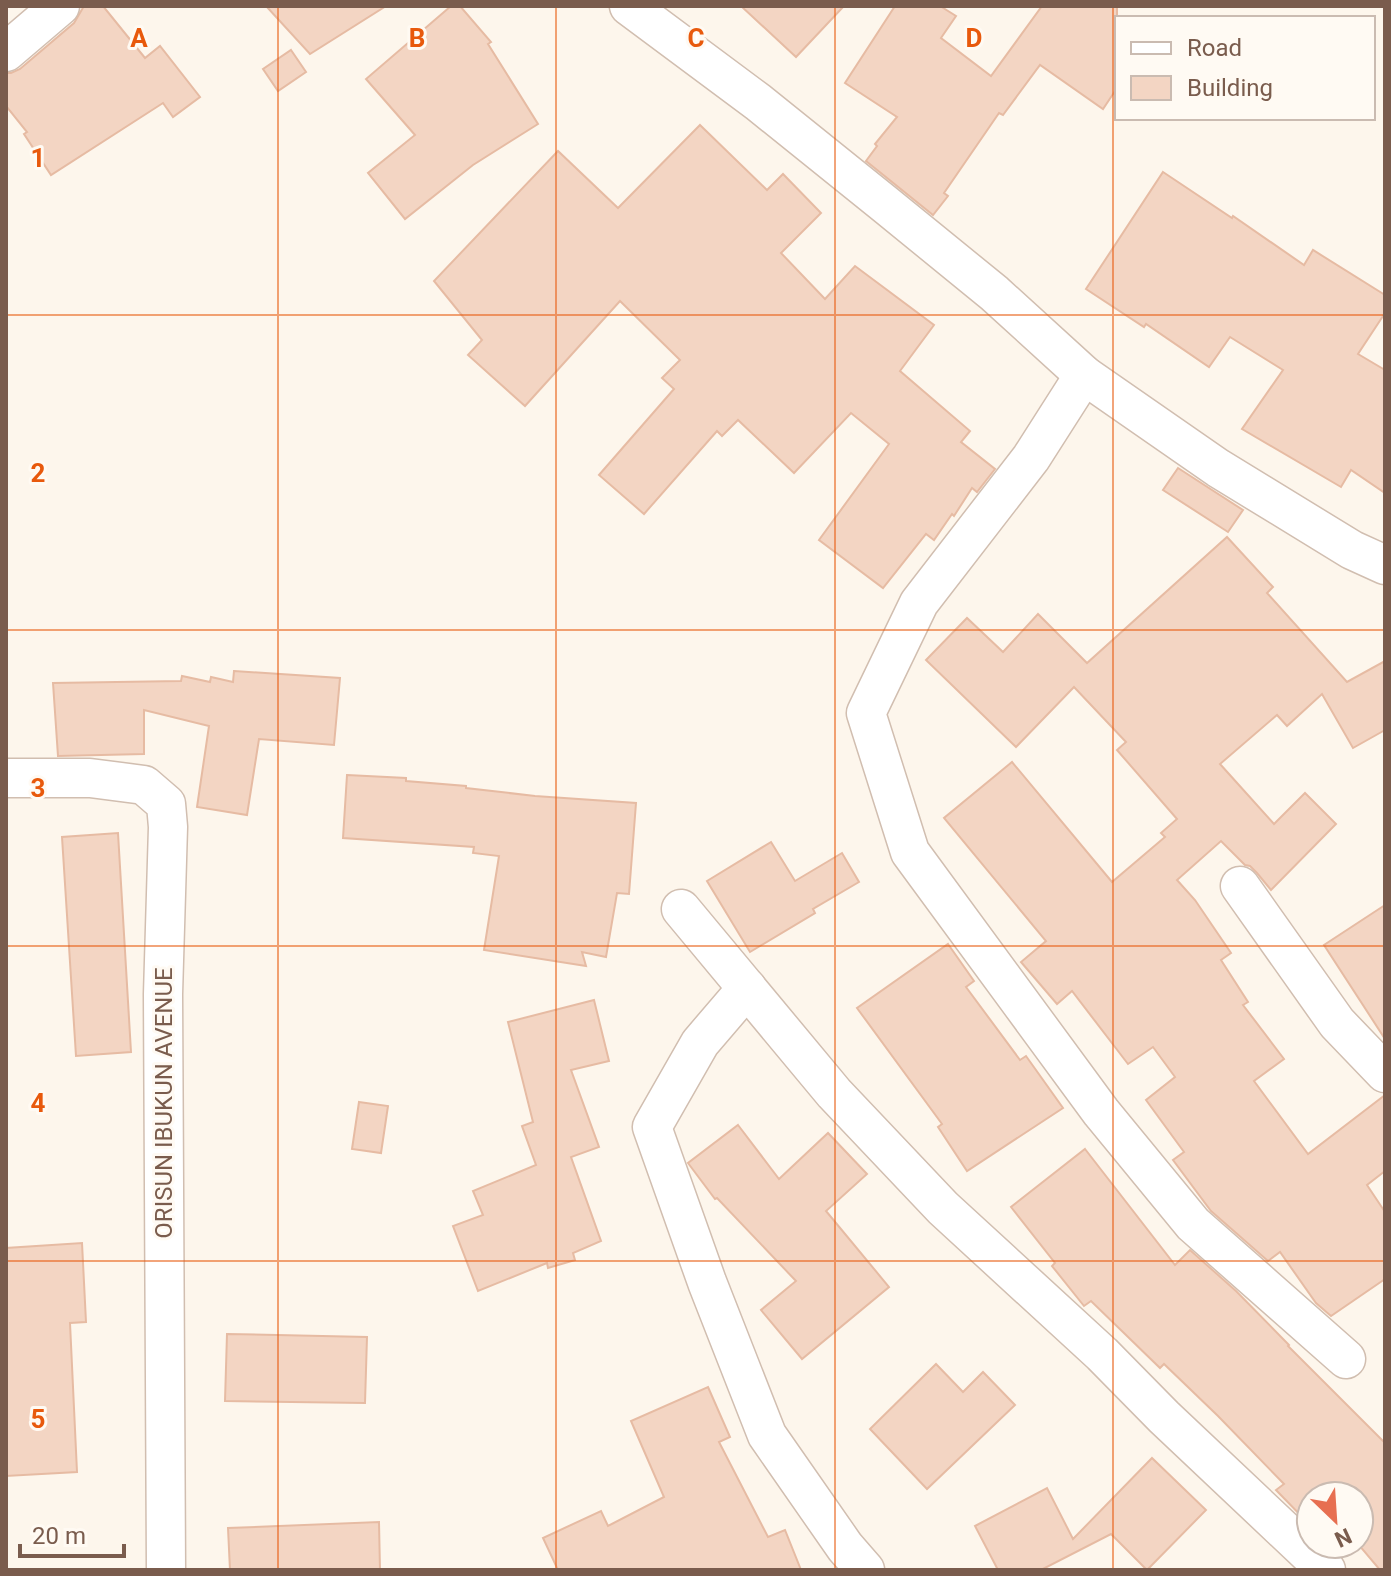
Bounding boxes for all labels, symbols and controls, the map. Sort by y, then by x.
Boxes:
legend [1115,16,1375,120]
text: A [130,23,148,53]
text: B [409,23,425,53]
text: C [687,23,705,53]
text: D [966,23,982,53]
text: Road [1187,34,1242,62]
text: Building [1187,74,1273,102]
text: 1 [31,143,45,173]
text: 2 [31,458,45,488]
text: 3 [31,773,45,803]
street label: ORISUN IBUKUN AVENUE [150,967,178,1239]
text: 4 [31,1088,46,1118]
text: 5 [31,1404,45,1434]
north arrow [1295,1480,1375,1560]
scale bar [20,1508,124,1558]
text: 20 m [32,1522,86,1550]
text: N [1331,1523,1356,1552]

